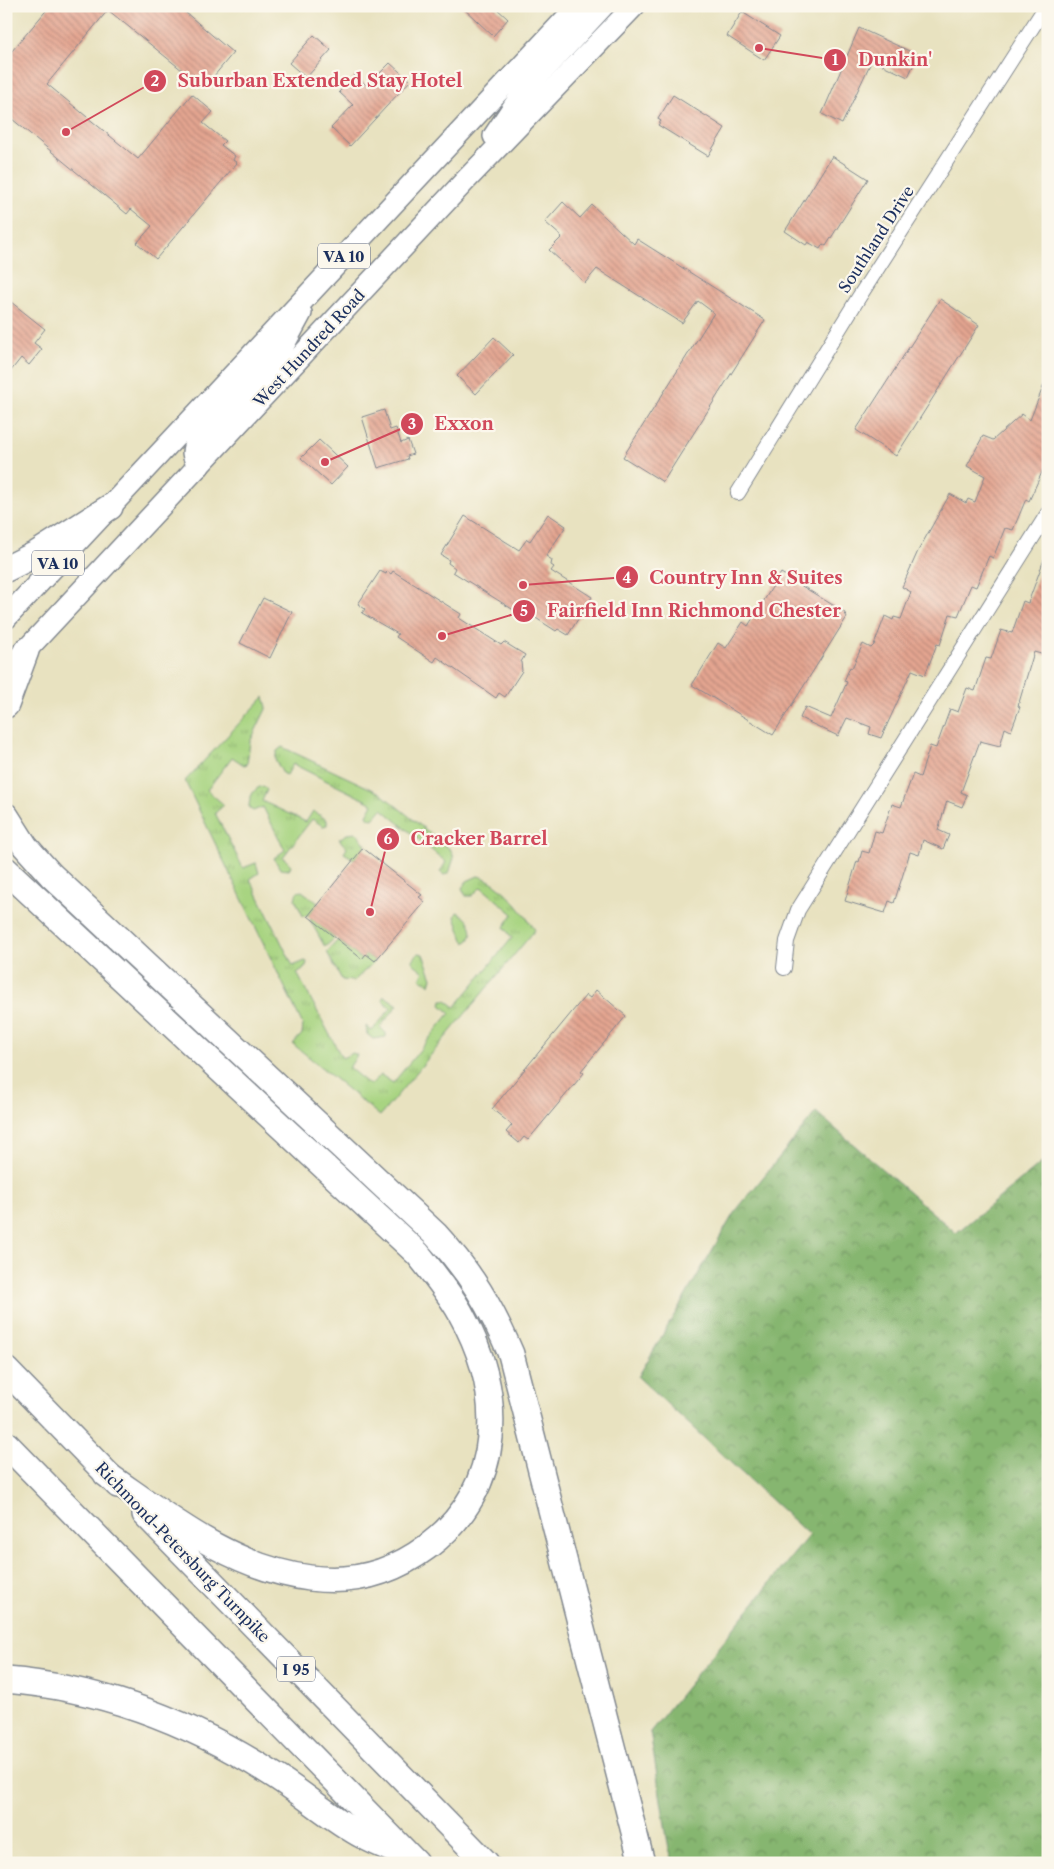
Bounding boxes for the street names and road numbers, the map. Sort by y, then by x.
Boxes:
street label: Southland Drive [834,182,918,296]
road number: VA 10 [318,244,370,268]
street label: West Hundred Road [248,285,369,412]
road number: VA 10 [32,550,84,576]
street label: Richmond-Petersburg Turnpike [91,1458,275,1646]
road number: I 95 [277,1656,315,1682]

